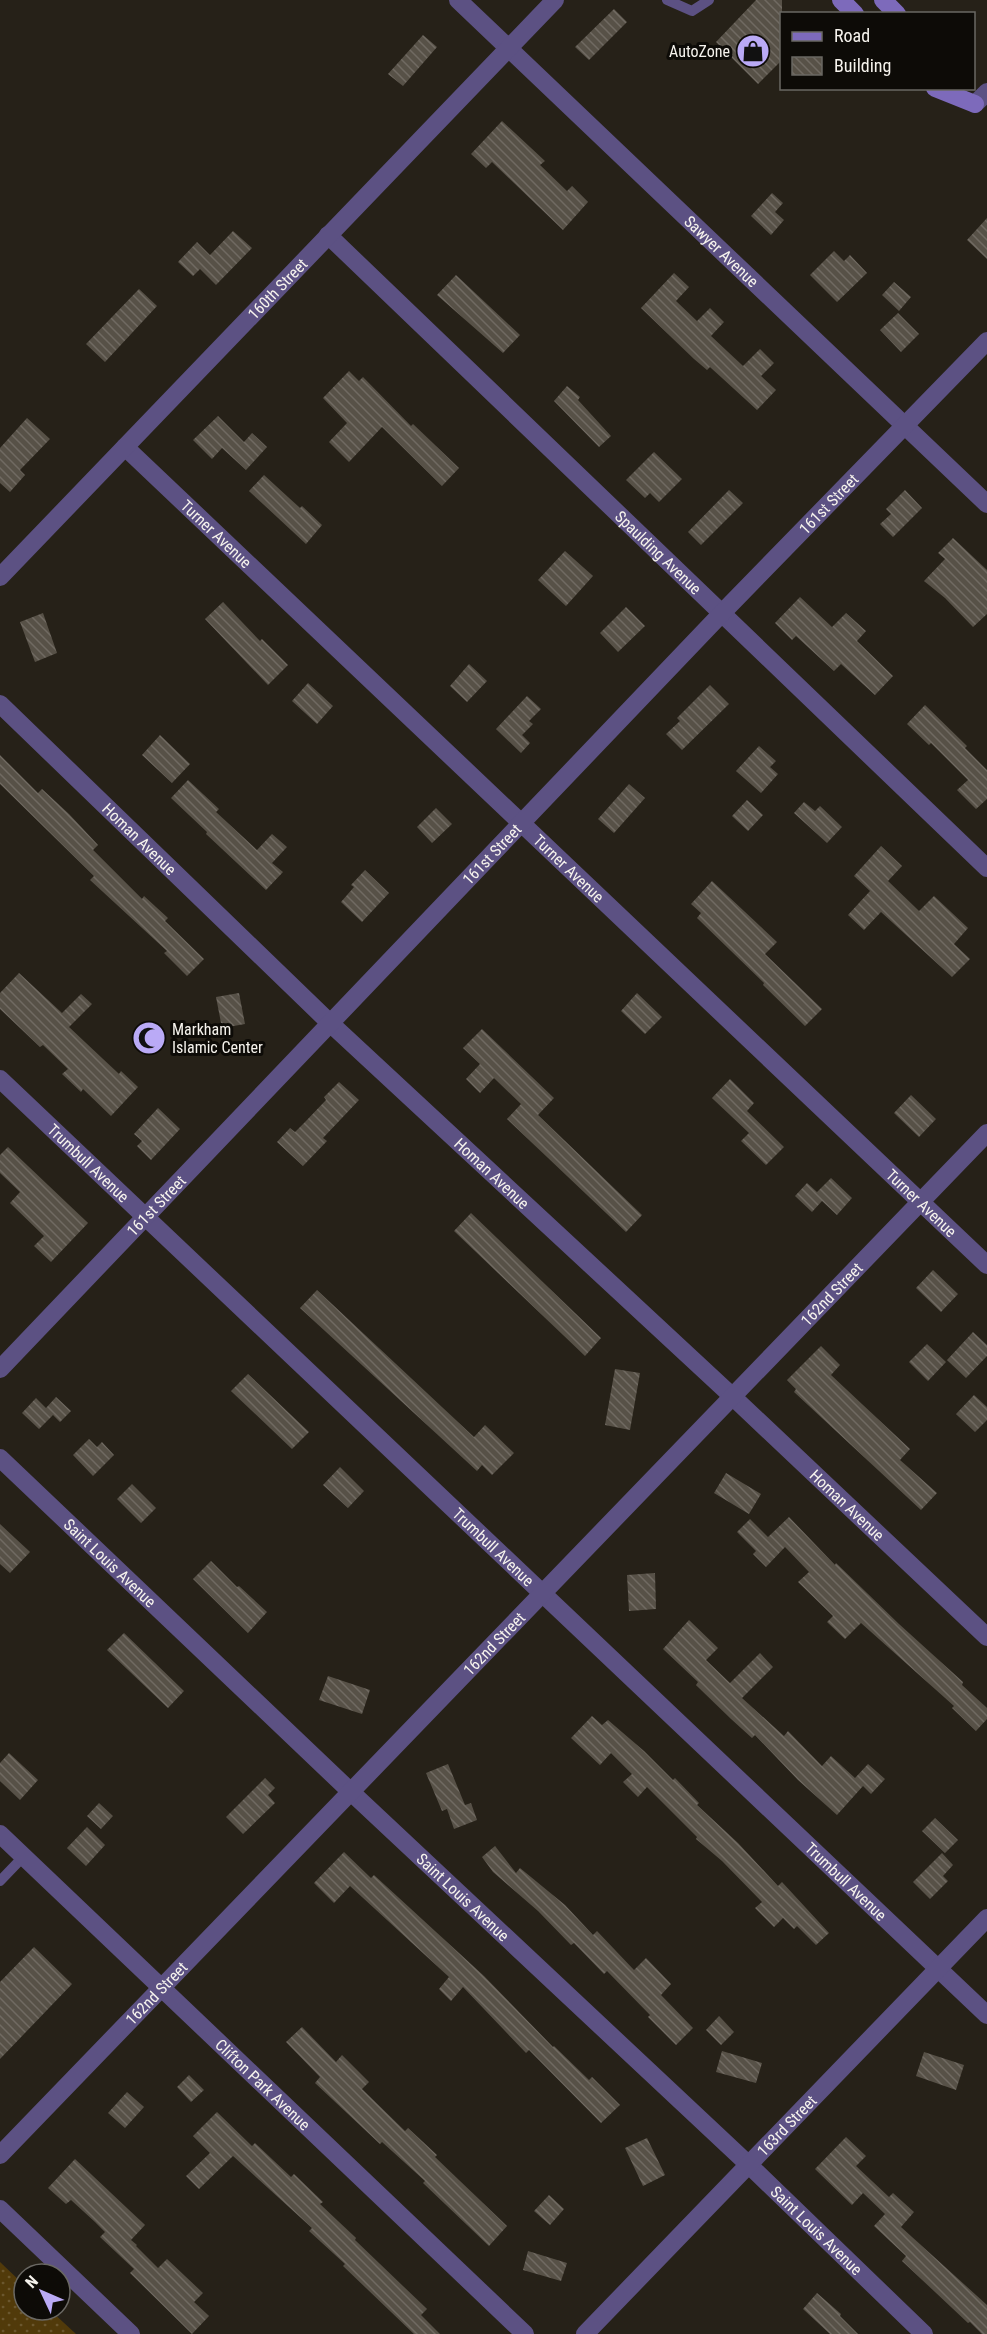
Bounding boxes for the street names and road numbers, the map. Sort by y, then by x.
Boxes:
street label: Sawyer Avenue [680,212,762,291]
street label: 160th Street [244,254,311,324]
street label: 161st Street [795,470,863,538]
street label: Turner Avenue [177,496,255,572]
street label: Spaulding Avenue [611,507,705,598]
street label: Homan Avenue [98,799,180,879]
street label: 161st Street [459,820,526,889]
street label: Turner Avenue [529,831,608,907]
street label: Trumbull Avenue [44,1120,133,1206]
street label: Homan Avenue [450,1134,533,1213]
street label: Turner Avenue [882,1165,960,1241]
street label: 161st Street [123,1171,190,1240]
street label: 162nd Street [797,1259,867,1330]
street label: Homan Avenue [806,1466,888,1545]
street label: Trumbull Avenue [448,1504,538,1590]
street label: Saint Louis Avenue [60,1515,160,1611]
street label: 162nd Street [459,1608,529,1679]
street label: Trumbull Avenue [801,1839,890,1925]
street label: Saint Louis Avenue [412,1849,513,1945]
street label: 162nd Street [122,1958,192,2029]
street label: Clifton Park Avenue [211,2035,314,2134]
street label: 163rd Street [753,2091,821,2160]
street label: Saint Louis Avenue [767,2182,866,2279]

